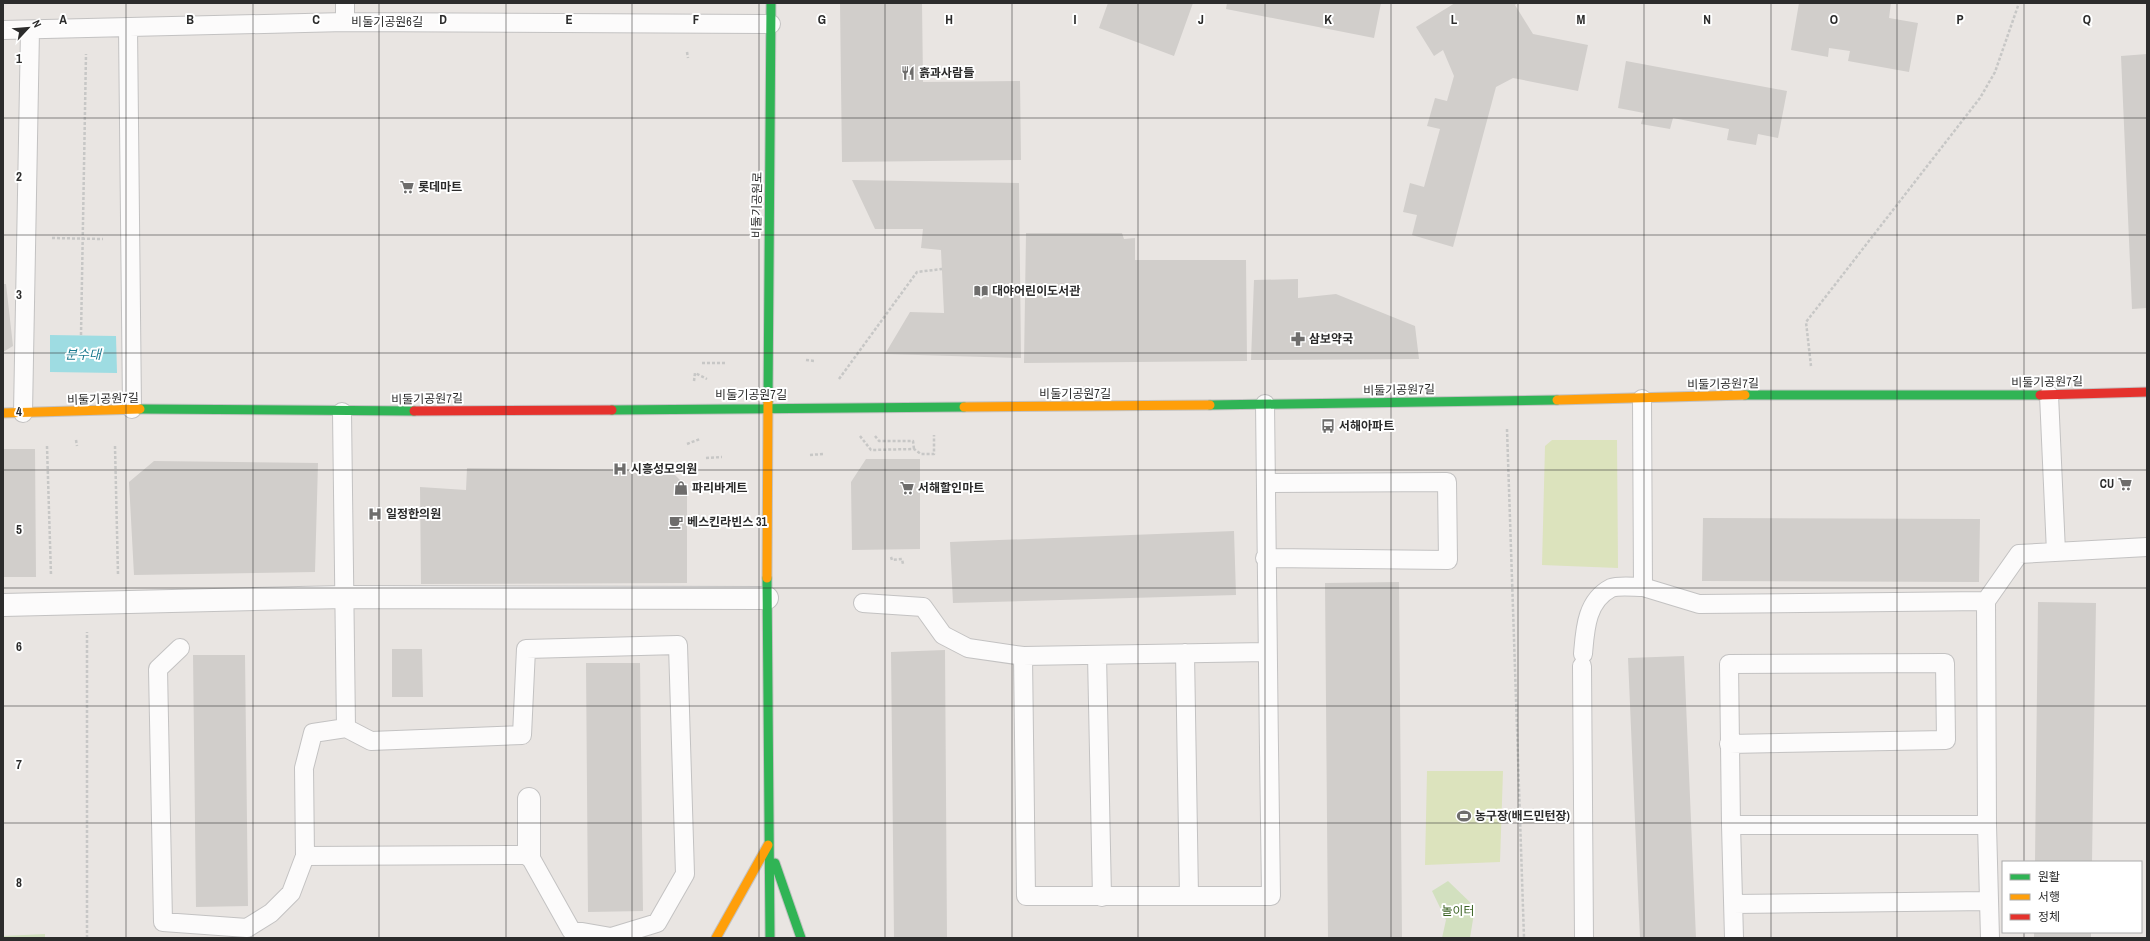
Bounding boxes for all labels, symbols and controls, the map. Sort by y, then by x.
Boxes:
north arrow [8,8,48,48]
text: A [59,11,67,28]
text: B [186,11,194,28]
text: C [312,11,320,28]
text: D [439,11,447,28]
text: E [565,11,573,28]
text: F [693,11,700,28]
text: G [818,11,826,28]
text: H [945,11,953,28]
text: I [1074,11,1077,28]
text: J [1198,11,1204,28]
text: K [1324,11,1332,28]
text: L [1451,11,1458,28]
text: M [1577,11,1586,28]
text: N [1703,11,1711,28]
text: O [1830,11,1838,28]
text: P [1956,11,1964,28]
text: Q [2083,11,2091,28]
street label: 비둘기공원6길 [351,14,423,30]
text: N [29,18,45,30]
text: 1 [16,50,22,67]
restaurant icon: 흙과사람들 [900,65,916,81]
place label: 흙과사람들 [919,65,974,81]
text: 2 [16,168,22,185]
street label: 비둘기공원로 [748,172,766,238]
supermarket icon: 롯데마트 [399,179,415,195]
place label: 롯데마트 [418,179,462,195]
library icon: 대야어린이도서관 [973,283,989,299]
place label: 대야어린이도서관 [992,283,1080,299]
text: 3 [16,286,22,303]
pharmacy icon: 삼보약국 [1290,331,1306,347]
place label: 삼보약국 [1309,331,1353,347]
water label: 분수대 [65,346,103,363]
street label: 비둘기공원7길 [2011,373,2083,391]
street label: 비둘기공원7길 [1687,375,1759,393]
street label: 비둘기공원7길 [1363,381,1435,399]
street label: 비둘기공원7길 [1039,386,1111,402]
street label: 비둘기공원7길 [715,387,787,403]
street label: 비둘기공원7길 [67,390,139,408]
street label: 비둘기공원7길 [391,390,463,408]
text: 4 [16,403,22,420]
bus stop icon: 서해아파트 [1320,418,1336,434]
place label: 서해아파트 [1339,418,1394,434]
hospital icon: 시흥성모의원 [612,461,628,477]
place label: 시흥성모의원 [631,461,697,477]
place label: CU [2100,476,2114,492]
supermarket icon: CU [2117,476,2133,492]
shop icon: 파리바게트 [673,480,689,496]
place label: 파리바게트 [692,480,747,496]
supermarket icon: 서해할인마트 [899,480,915,496]
place label: 서해할인마트 [918,480,984,496]
hospital icon: 일정한의원 [367,506,383,522]
place label: 일정한의원 [386,506,441,522]
cafe icon: 베스킨라빈스 31 [668,514,684,530]
place label: 베스킨라빈스 31 [687,514,767,530]
text: 5 [16,521,22,538]
text: 6 [16,638,22,655]
text: 7 [16,756,22,773]
sports icon: 농구장(배드민턴장) [1456,808,1472,824]
place label: 농구장(배드민턴장) [1475,808,1570,824]
legend [2002,861,2142,933]
text: 원활 [2038,869,2060,885]
text: 8 [16,874,22,891]
text: 서행 [2038,889,2060,905]
park label: 놀이터 [1441,903,1475,919]
text: 정체 [2038,909,2060,925]

